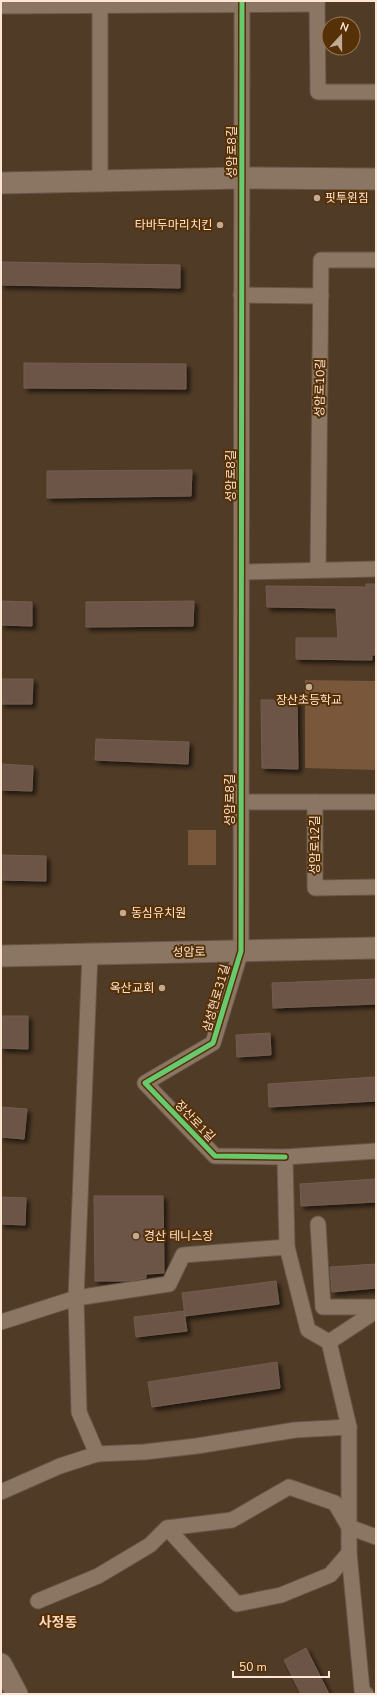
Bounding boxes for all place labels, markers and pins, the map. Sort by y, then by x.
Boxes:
place label: 핏투윈짐 [325,190,369,206]
marker: 핏투윈짐 [312,193,322,203]
place label: 타바두마리치킨 [135,217,212,233]
marker: 타바두마리치킨 [215,220,225,230]
marker: 장산초등학교 [304,682,314,692]
place label: 장산초등학교 [276,692,342,708]
place label: 동심유치원 [131,905,186,921]
marker: 동심유치원 [118,908,128,918]
place label: 옥산교회 [110,980,154,996]
marker: 옥산교회 [157,983,167,993]
place label: 경산 테니스장 [144,1228,213,1244]
marker: 경산 테니스장 [131,1231,141,1241]

